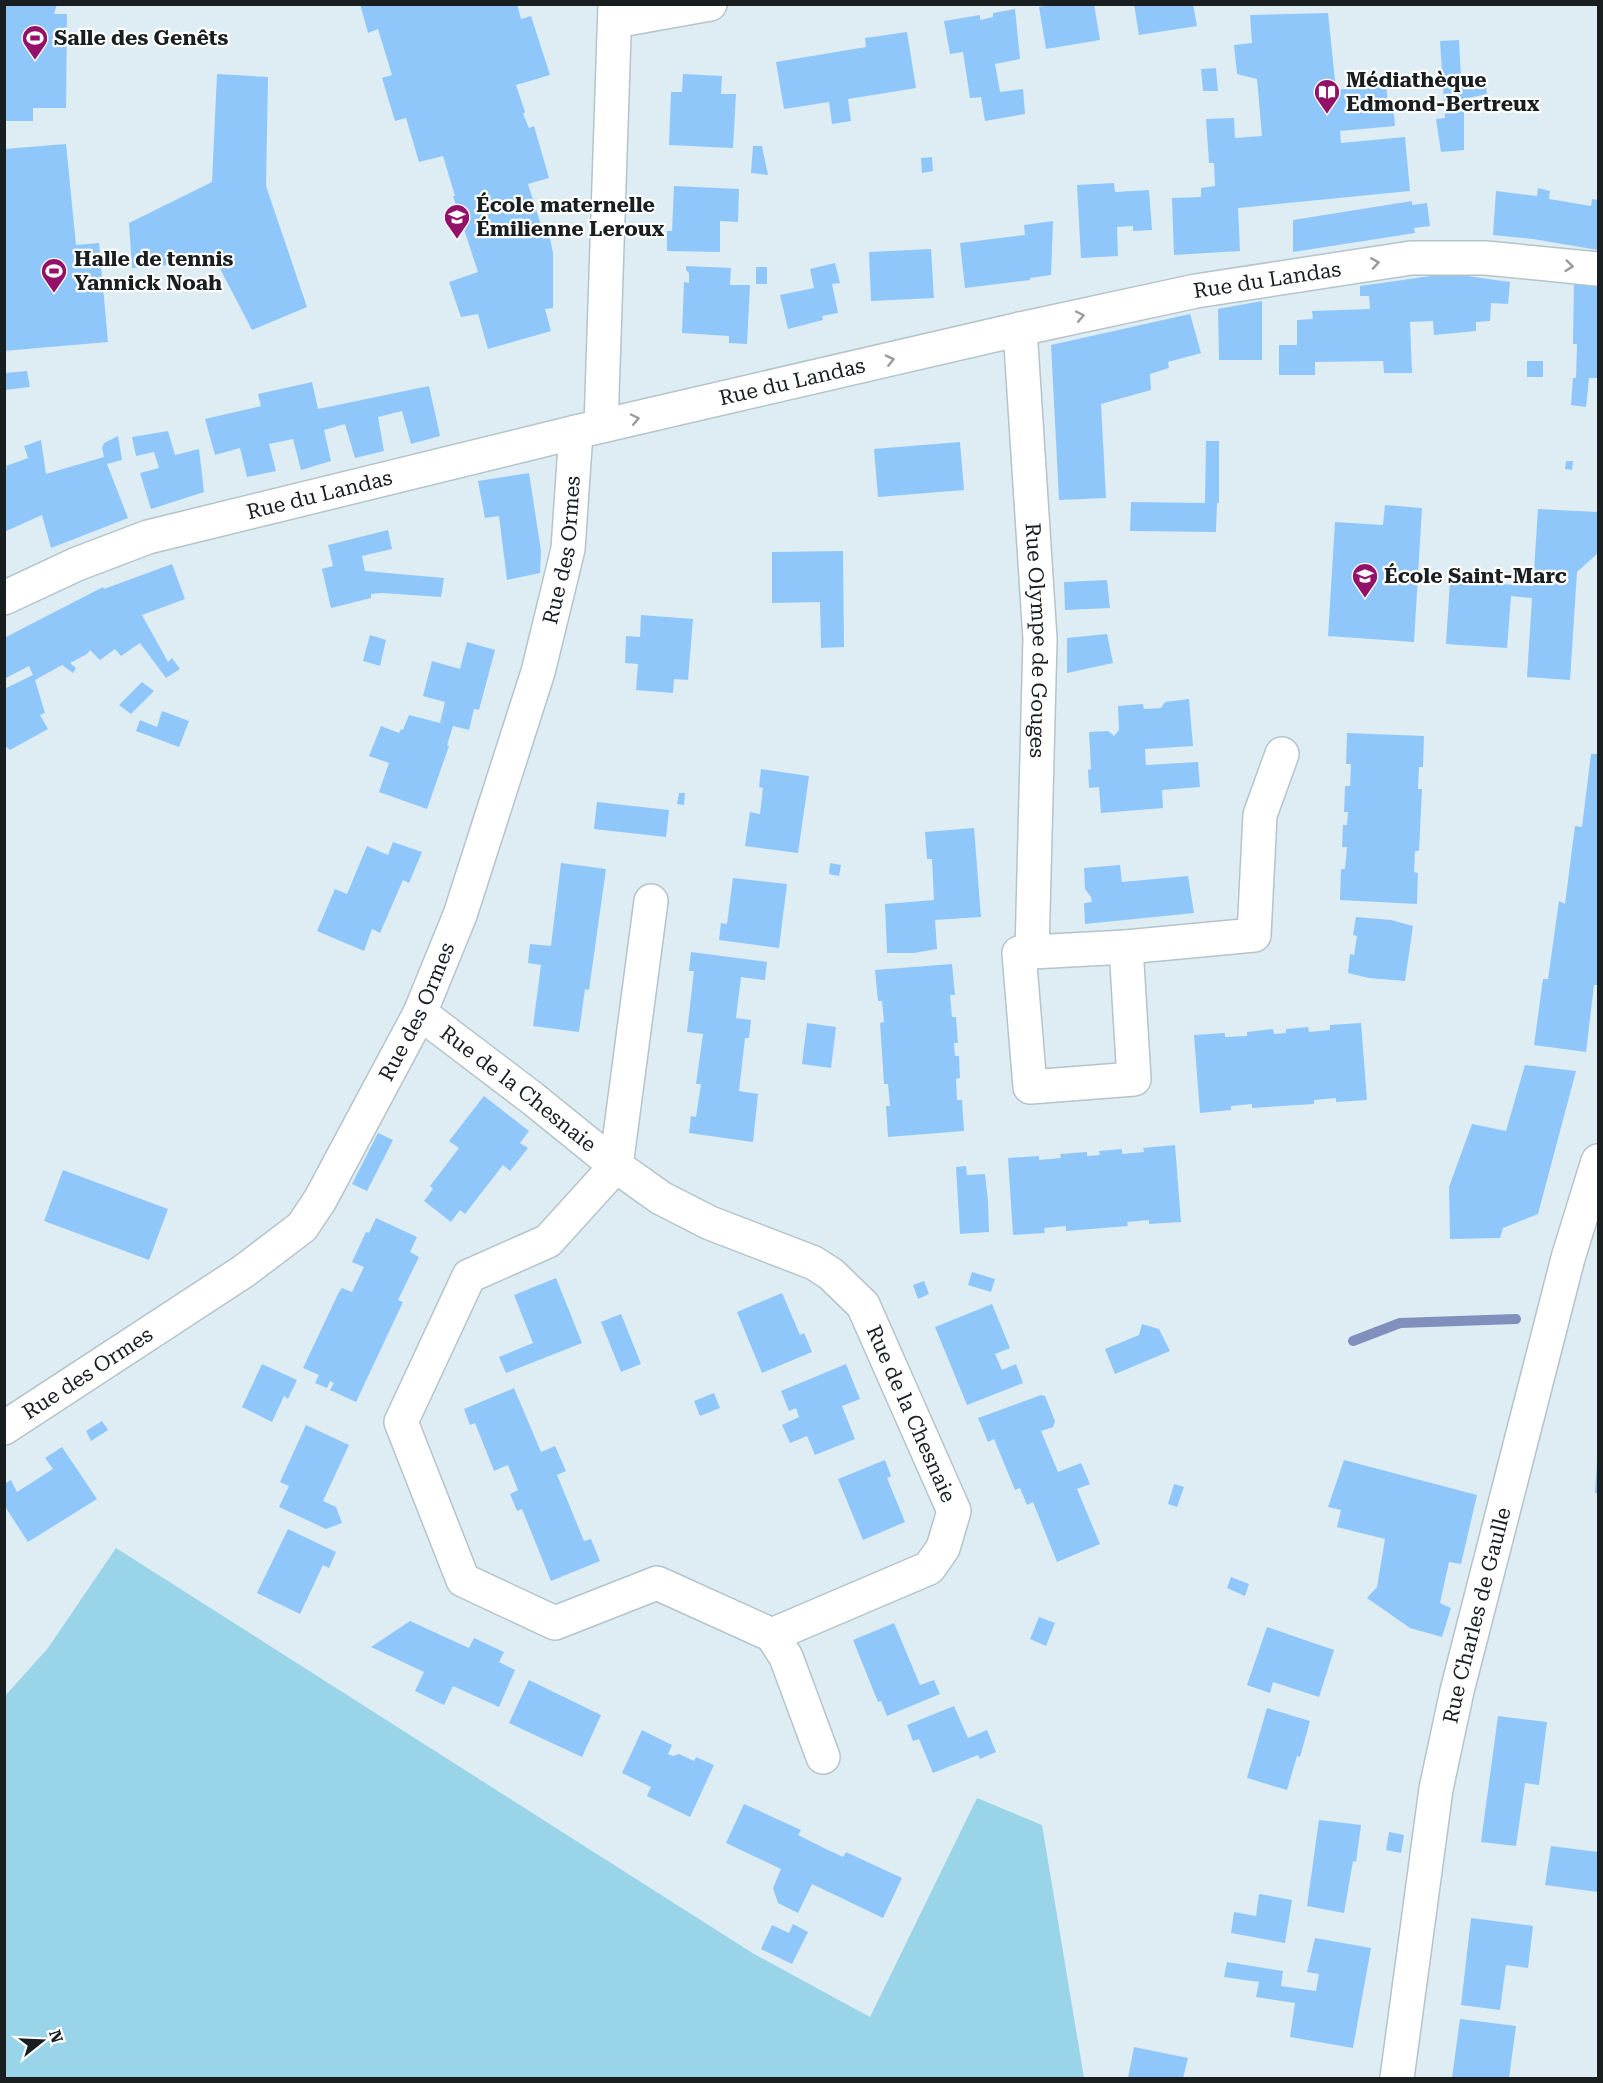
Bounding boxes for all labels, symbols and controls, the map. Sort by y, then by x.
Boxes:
sports icon: Salle des Genêts [20,23,50,61]
place label: Salle des Genêts [54,26,229,50]
place label: Médiathèque Edmond-Bertreux [1346,68,1540,116]
library icon: Médiathèque Edmond-Bertreux [1312,77,1342,115]
place label: École maternelle Émilienne Leroux [476,192,665,241]
school or university icon: École maternelle Émilienne Leroux [442,202,472,240]
place label: Halle de tennis Yannick Noah [74,247,234,295]
sports icon: Halle de tennis Yannick Noah [39,256,69,294]
street label: Rue du Landas [1192,257,1343,303]
one-way arrow [1370,258,1379,270]
one-way arrow [1564,259,1574,272]
one-way arrow [1074,310,1084,323]
street label: Rue du Landas [717,353,867,410]
one-way arrow [884,354,894,367]
one-way arrow [630,413,640,426]
street label: Rue du Landas [244,466,395,524]
street label: Rue des Ormes [538,475,585,627]
street label: Rue Olympe de Gouges [1021,522,1052,758]
school or university icon: École Saint-Marc [1350,561,1380,599]
place label: École Saint-Marc [1384,563,1567,588]
street label: Rue des Ormes [374,939,460,1085]
street label: Rue de la Chesnaie [435,1021,601,1157]
street label: Rue des Ormes [18,1322,157,1424]
street label: Rue de la Chesnaie [861,1322,961,1506]
street label: Rue Charles de Gaulle [1438,1505,1516,1726]
north arrow [12,2011,72,2071]
text: N [45,2028,67,2045]

